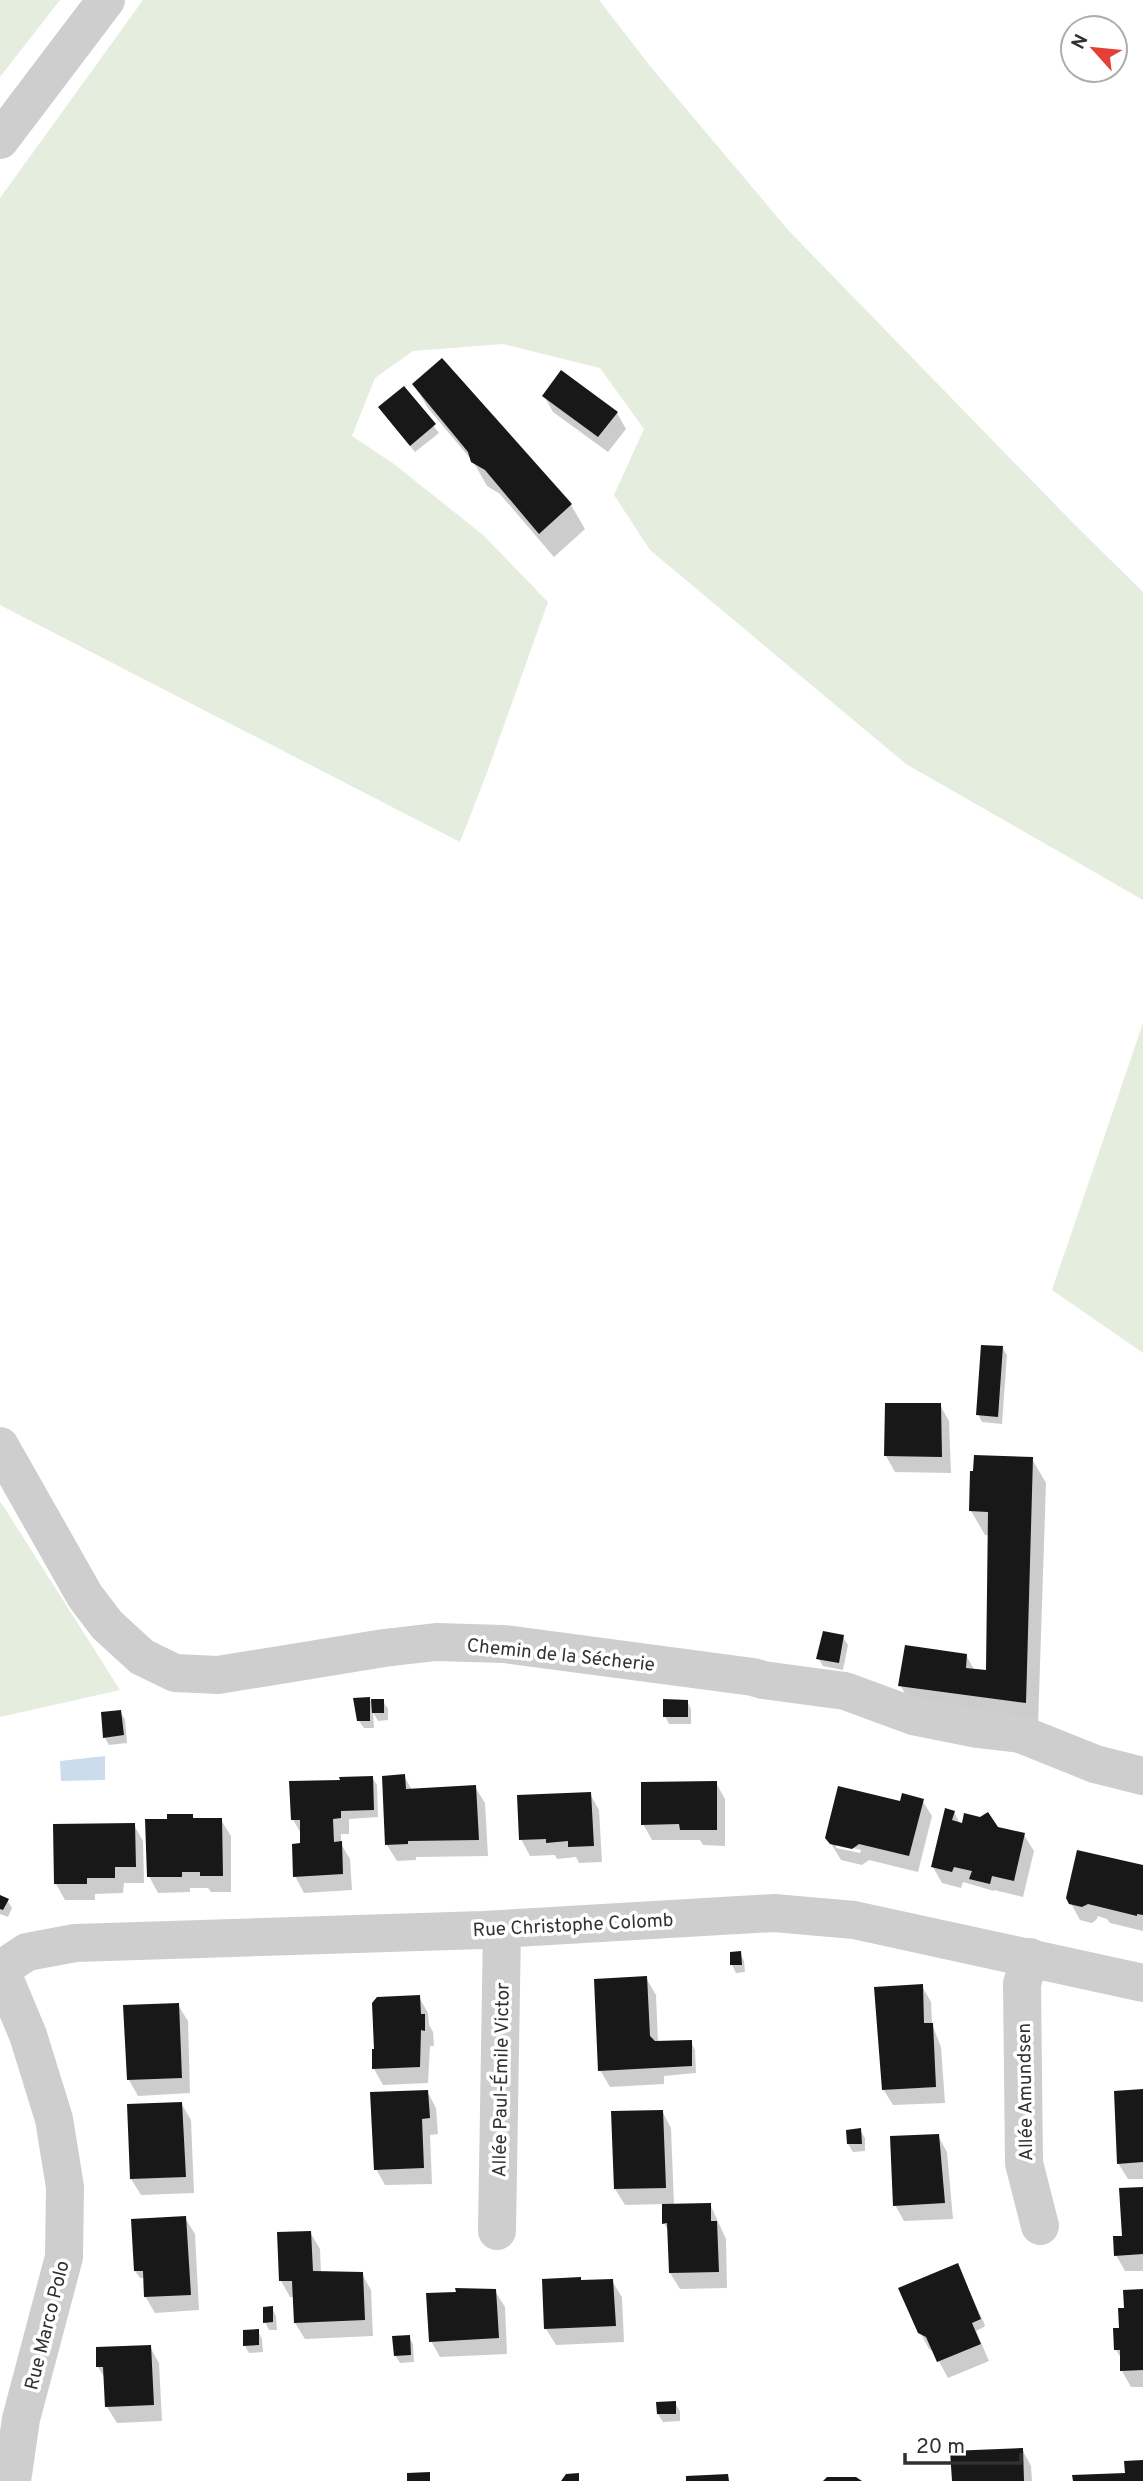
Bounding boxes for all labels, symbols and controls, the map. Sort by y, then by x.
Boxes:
north arrow [1059,14,1129,84]
text: N [1067,31,1094,54]
street label: Chemin de la Sécherie [466,1634,656,1678]
street label: Rue Christophe Colomb [472,1909,674,1943]
street label: Allée Paul-Émile Victor [487,1982,516,2178]
street label: Allée Amundsen [1013,2023,1039,2161]
street label: Rue Marco Polo [20,2258,76,2393]
scale bar [905,2422,1020,2466]
text: 20 m [916,2434,965,2461]

